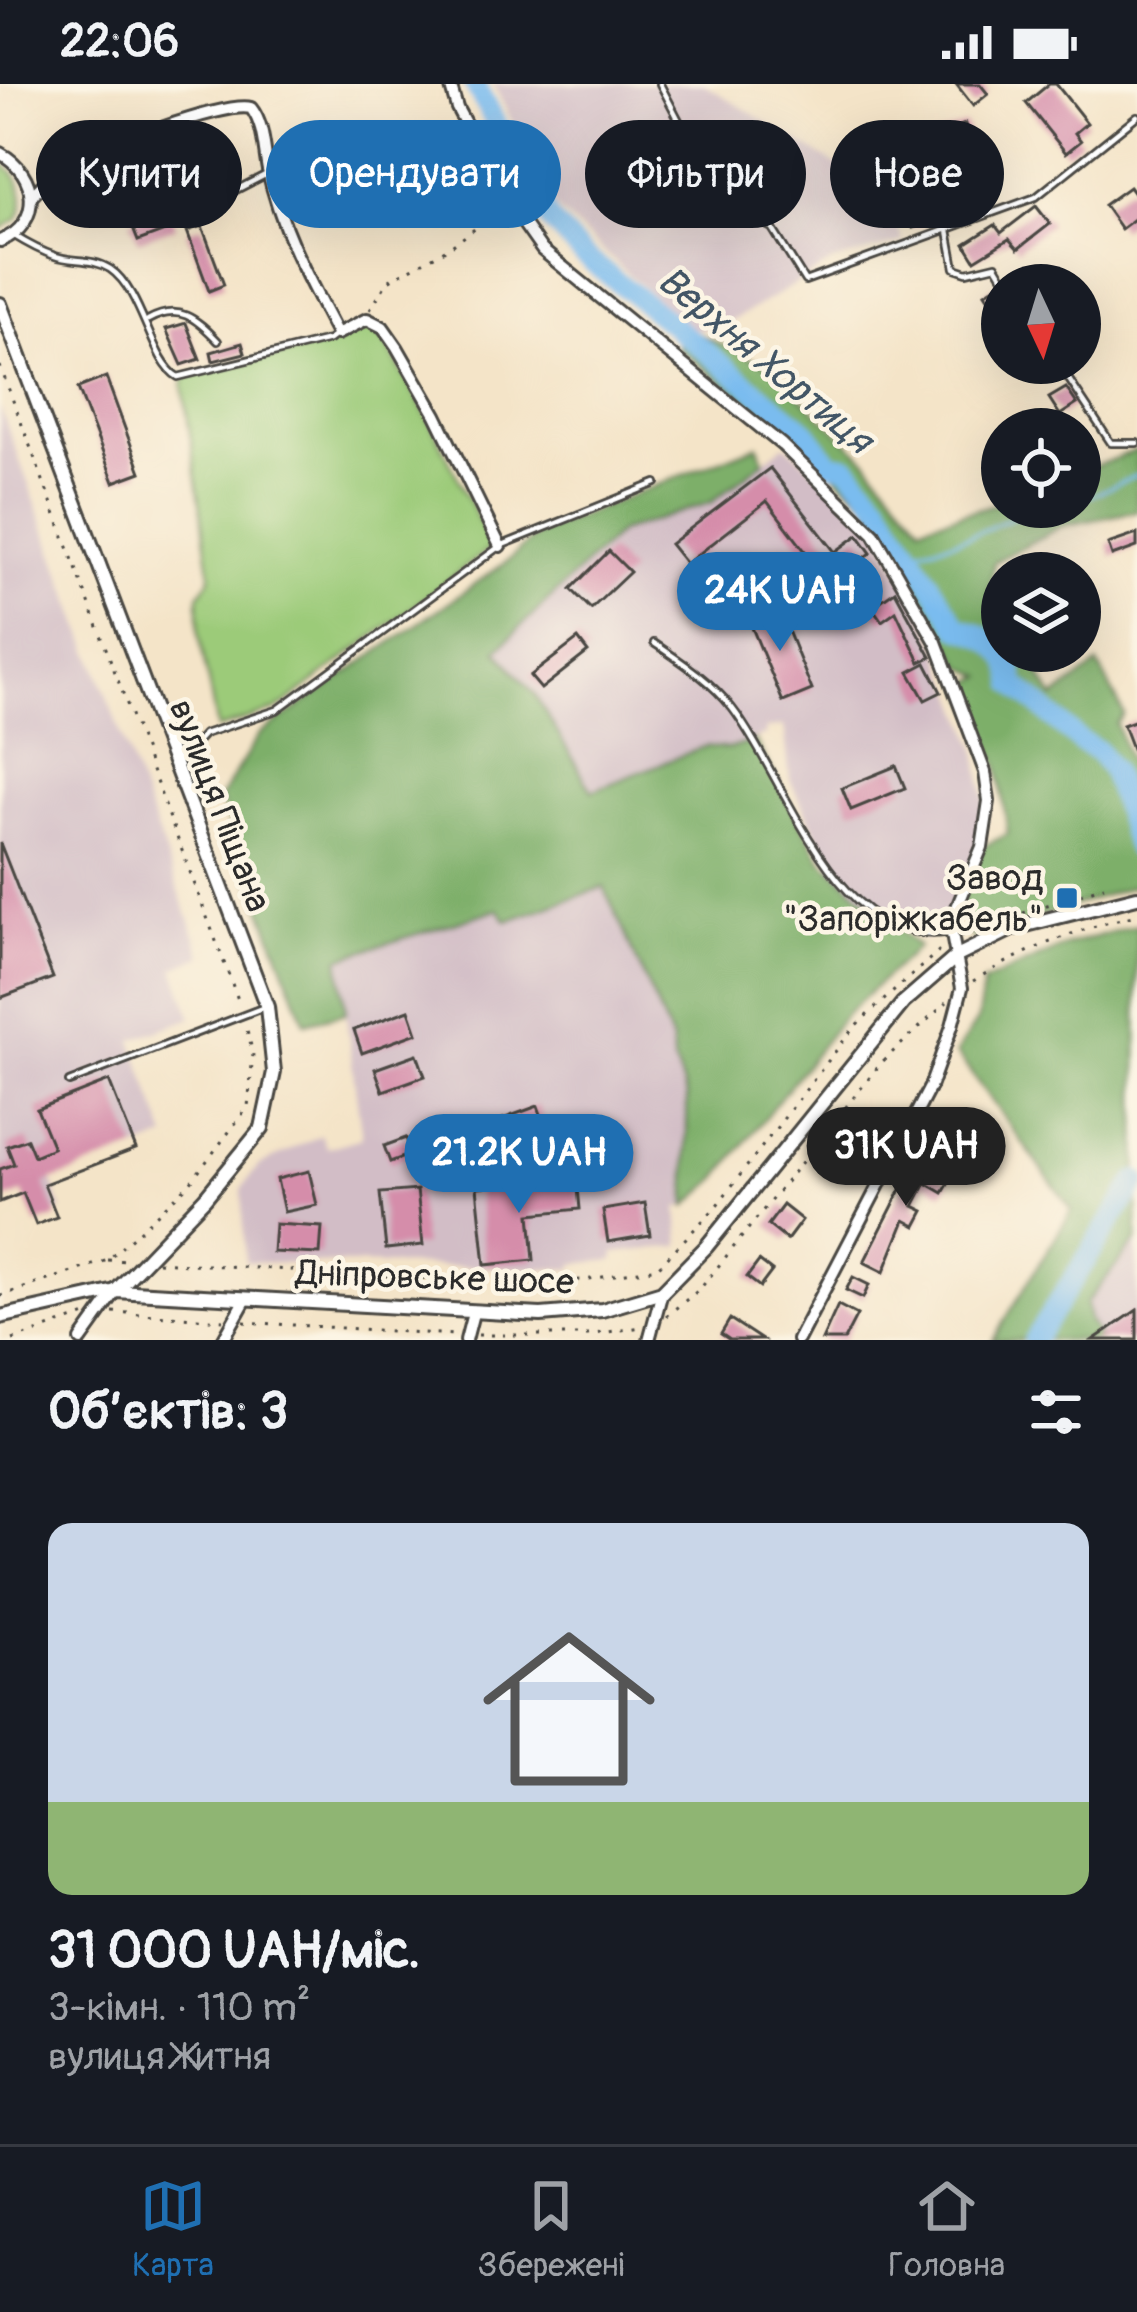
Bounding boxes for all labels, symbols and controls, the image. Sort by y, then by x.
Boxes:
text: 22:06 [60,14,179,70]
chip: Купити [36,120,242,228]
chip: Орендувати [266,120,561,228]
chip: Фільтри [585,120,806,228]
chip: Нове [830,120,1004,228]
water label: Верхня Хортиця [648,256,885,467]
north arrow [981,264,1101,384]
map controls [981,264,1101,672]
button: locate [981,408,1101,528]
pin: 24K UAH [669,552,891,654]
button: layers [981,552,1101,672]
text: 24K UAH [704,566,856,615]
street label: вулиця Піщана [158,693,281,918]
place label: Завод "Запоріжкабель" [783,856,1043,942]
marker: Завод "Запоріжкабель" [1054,885,1080,911]
pin: 31K UAH [795,1107,1017,1209]
pin: 21.2K UAH [382,1114,656,1216]
text: 31K UAH [834,1121,978,1170]
text: 21.2K UAH [431,1128,607,1177]
street label: Дніпровське шосе [293,1250,575,1305]
icon: filters [1023,1379,1089,1445]
text: Об’єктів: 3 [48,1380,288,1444]
icon: home [461,1601,677,1817]
text: 31 000 UAH/міс. [48,1919,420,1983]
text: 3-кімн. · 110 m² [48,1983,310,2032]
text: вулиця Житня [48,2032,271,2081]
tab: Карта [132,2173,214,2286]
tab: Збережені [478,2173,624,2286]
tab: Головна [888,2173,1005,2286]

